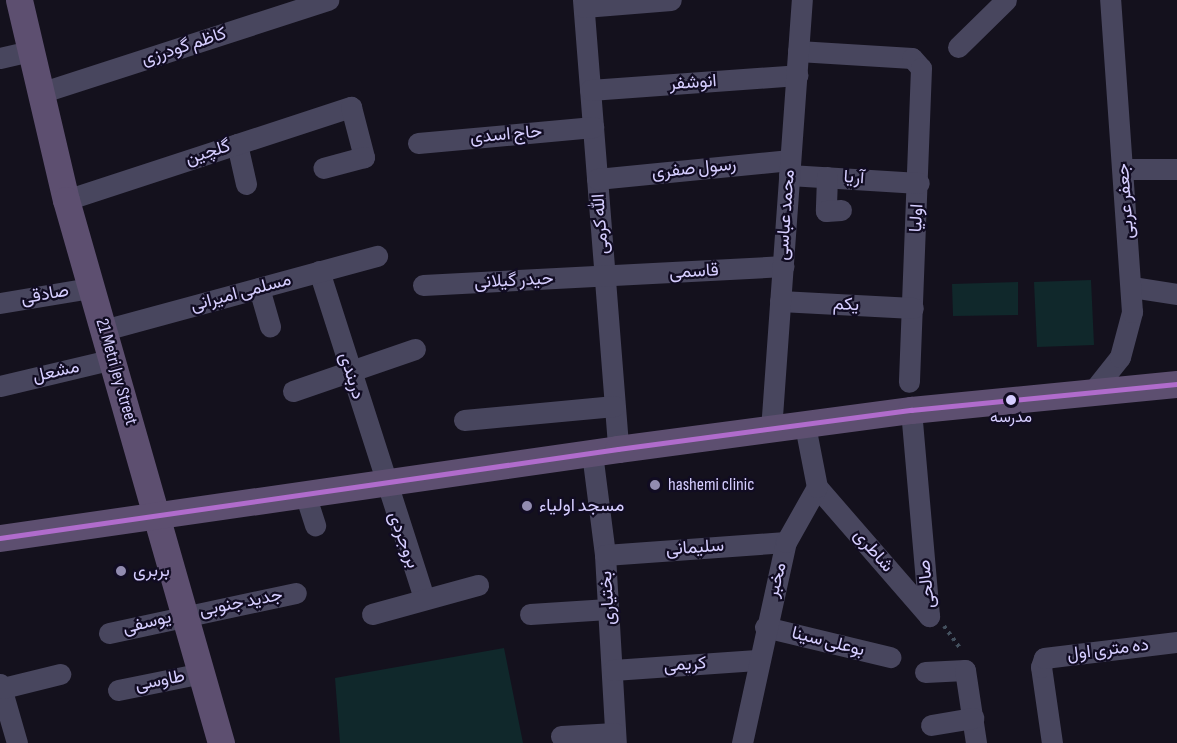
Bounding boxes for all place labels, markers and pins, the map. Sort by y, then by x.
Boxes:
marker: مدرسه [1005,394,1017,406]
place label: مدرسه [990,408,1032,428]
place label: hashemi clinic [668,474,754,496]
marker: hashemi clinic [646,476,664,494]
place label: مسجد اولیاء [539,495,624,517]
marker: مسجد اولیاء [520,499,534,513]
place label: بربری [133,560,170,582]
marker: بربری [114,564,128,578]

